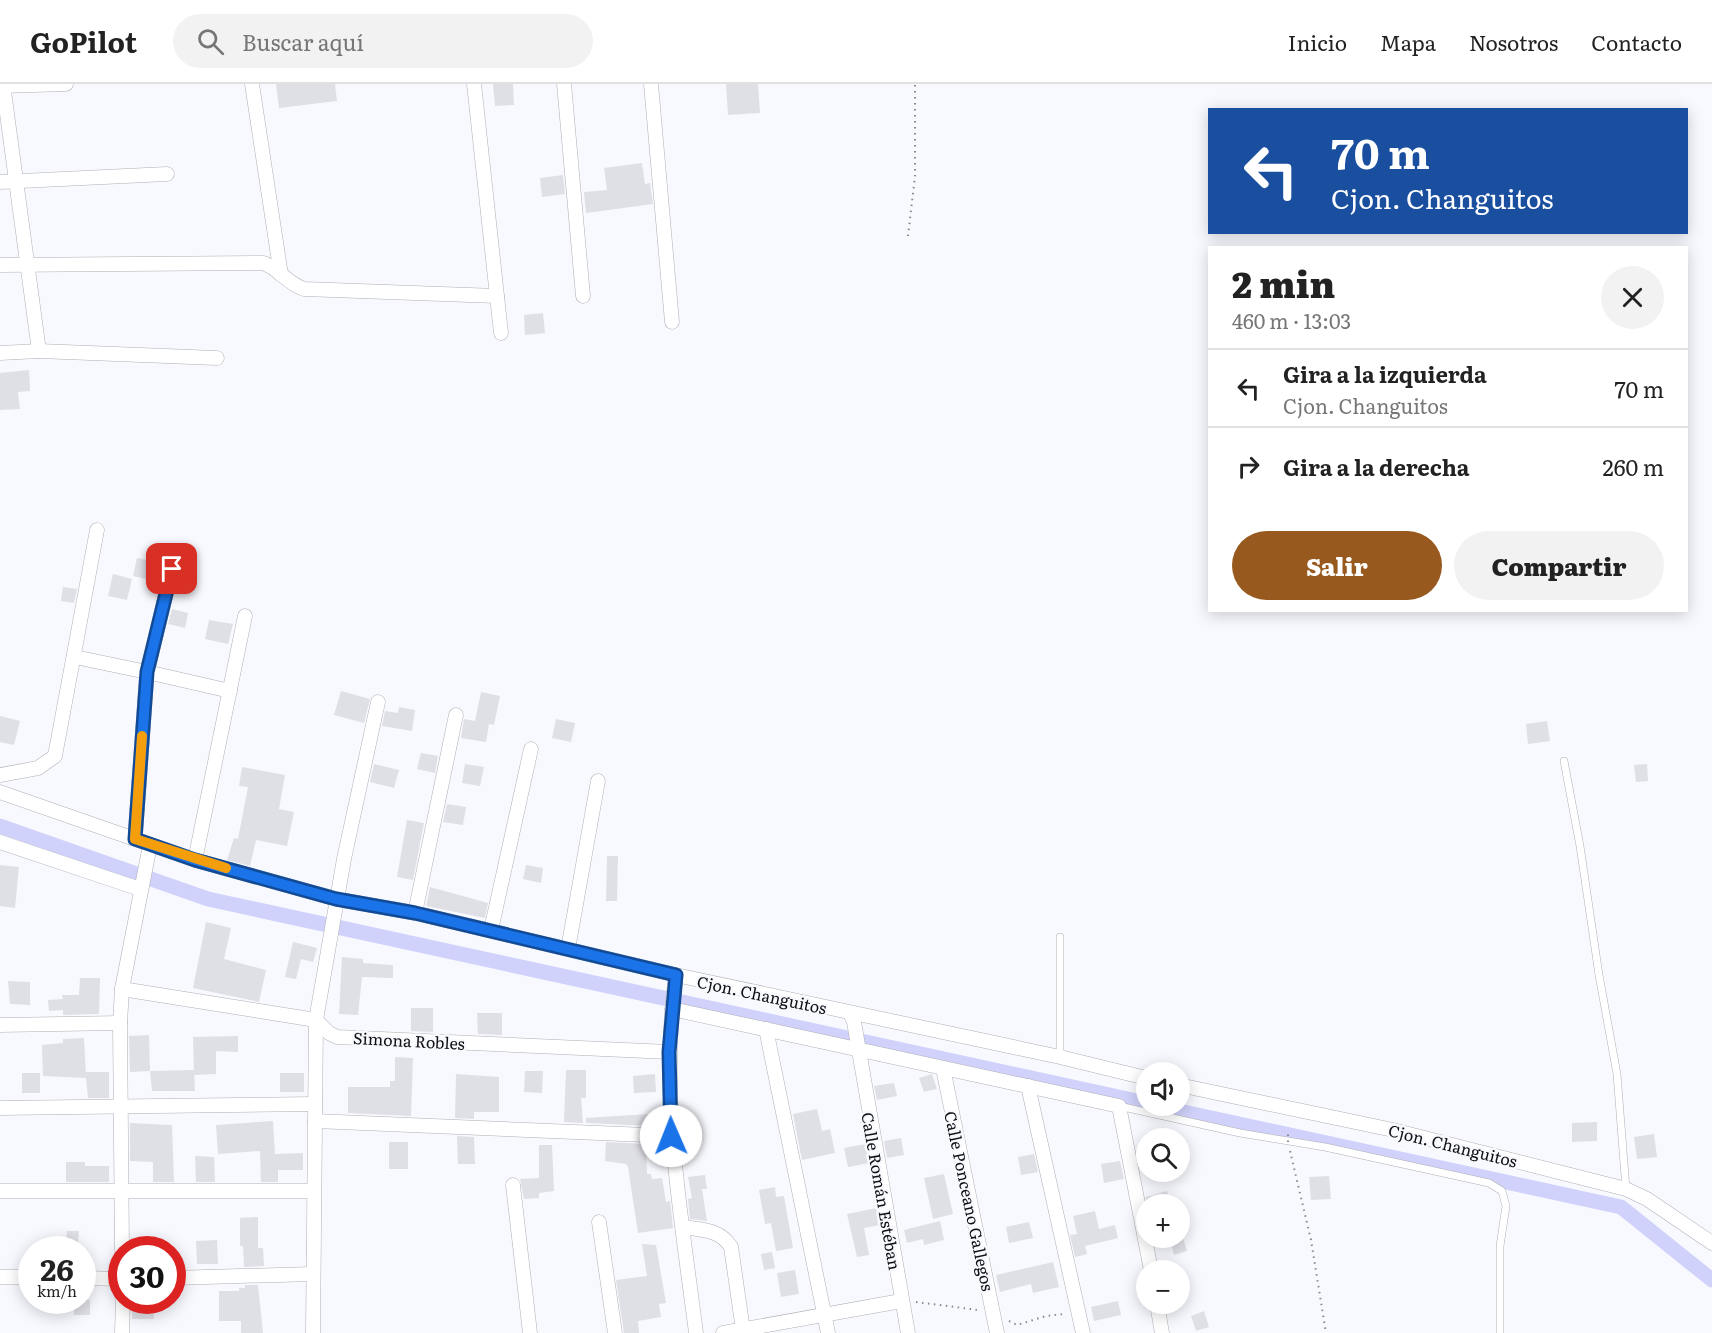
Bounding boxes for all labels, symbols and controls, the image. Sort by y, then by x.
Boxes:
search box [173,14,593,68]
text: GoPilot [30,20,137,62]
icon: search [194,25,227,58]
text: Buscar aquí [242,25,364,58]
text: Inicio [1288,26,1347,57]
text: Mapa [1380,26,1436,57]
text: Nosotros [1469,26,1558,57]
text: Contacto [1591,26,1682,57]
text: 70 m [1331,120,1430,182]
icon: left [1232,132,1310,210]
text: Cjon. Changuitos [1331,177,1553,217]
text: 2 min [1232,256,1335,309]
button: close [1601,266,1664,329]
text: 460 m · 13:03 [1232,305,1351,335]
text: Gira a la izquierda [1283,357,1487,390]
icon: left [1232,372,1265,405]
text: 70 m [1614,372,1664,405]
text: Cjon. Changuitos [1283,390,1448,420]
icon: right [1232,450,1265,483]
text: Gira a la derecha [1283,450,1470,483]
text: 260 m [1603,450,1664,483]
button: Salir [1232,531,1442,600]
button: Compartir [1454,531,1664,600]
pin [146,543,197,594]
icon: arrive [155,552,188,585]
street label: Cjon. Changuitos [695,969,829,1019]
street label: Simona Robles [352,1025,466,1055]
map controls [1136,1062,1190,1314]
button: sound [1136,1062,1190,1116]
position arrow [639,1104,703,1168]
street label: Calle Ponceano Gallegos [939,1109,1001,1293]
street label: Calle Román Estéban [856,1110,908,1272]
street label: Cjon. Changuitos [1386,1117,1520,1173]
button: search [1136,1128,1190,1182]
button: + [1136,1194,1190,1248]
speed limit sign: 30 [108,1236,186,1314]
text: 26 [40,1246,74,1290]
button: − [1136,1260,1190,1314]
text: km/h [37,1279,77,1302]

